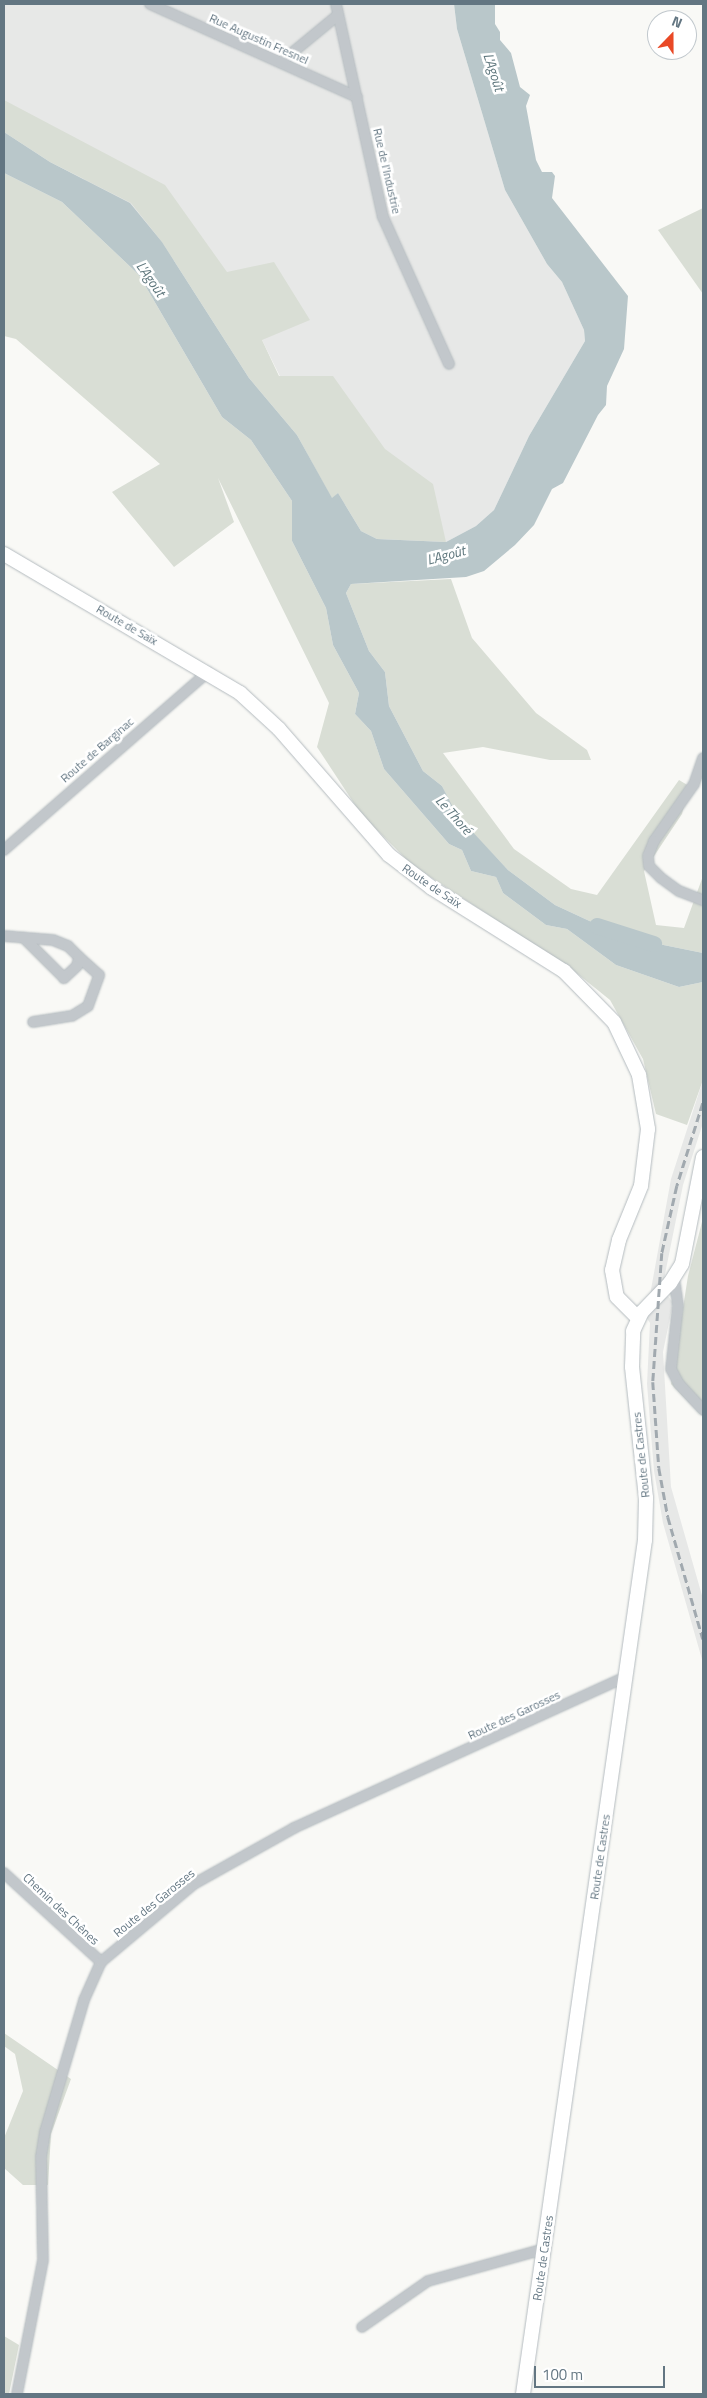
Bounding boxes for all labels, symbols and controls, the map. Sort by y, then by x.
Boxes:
north arrow [647,10,697,60]
text: N [669,10,686,33]
street label: Rue Augustin Fresnel [207,11,311,67]
water label: L'Agoût [480,51,508,93]
street label: Rue de l'Industrie [370,127,404,215]
water label: L'Agoût [133,258,169,300]
water label: L'Agoût [425,542,467,568]
street label: Route de Saïx [94,602,160,648]
street label: Route de Barginac [58,714,136,786]
water label: Le Thoré [432,792,476,838]
street label: Route de Saïx [400,861,464,911]
street label: Route de Castres [629,1412,653,1498]
street label: Route des Garosses [466,1687,562,1743]
street label: Route de Castres [587,1813,613,1901]
street label: Route des Garosses [111,1866,197,1940]
street label: Chemin des Chênes [20,1870,102,1948]
street label: Route de Castres [530,2214,556,2302]
scale bar [537,2356,668,2388]
text: 100 m [542,2363,583,2386]

